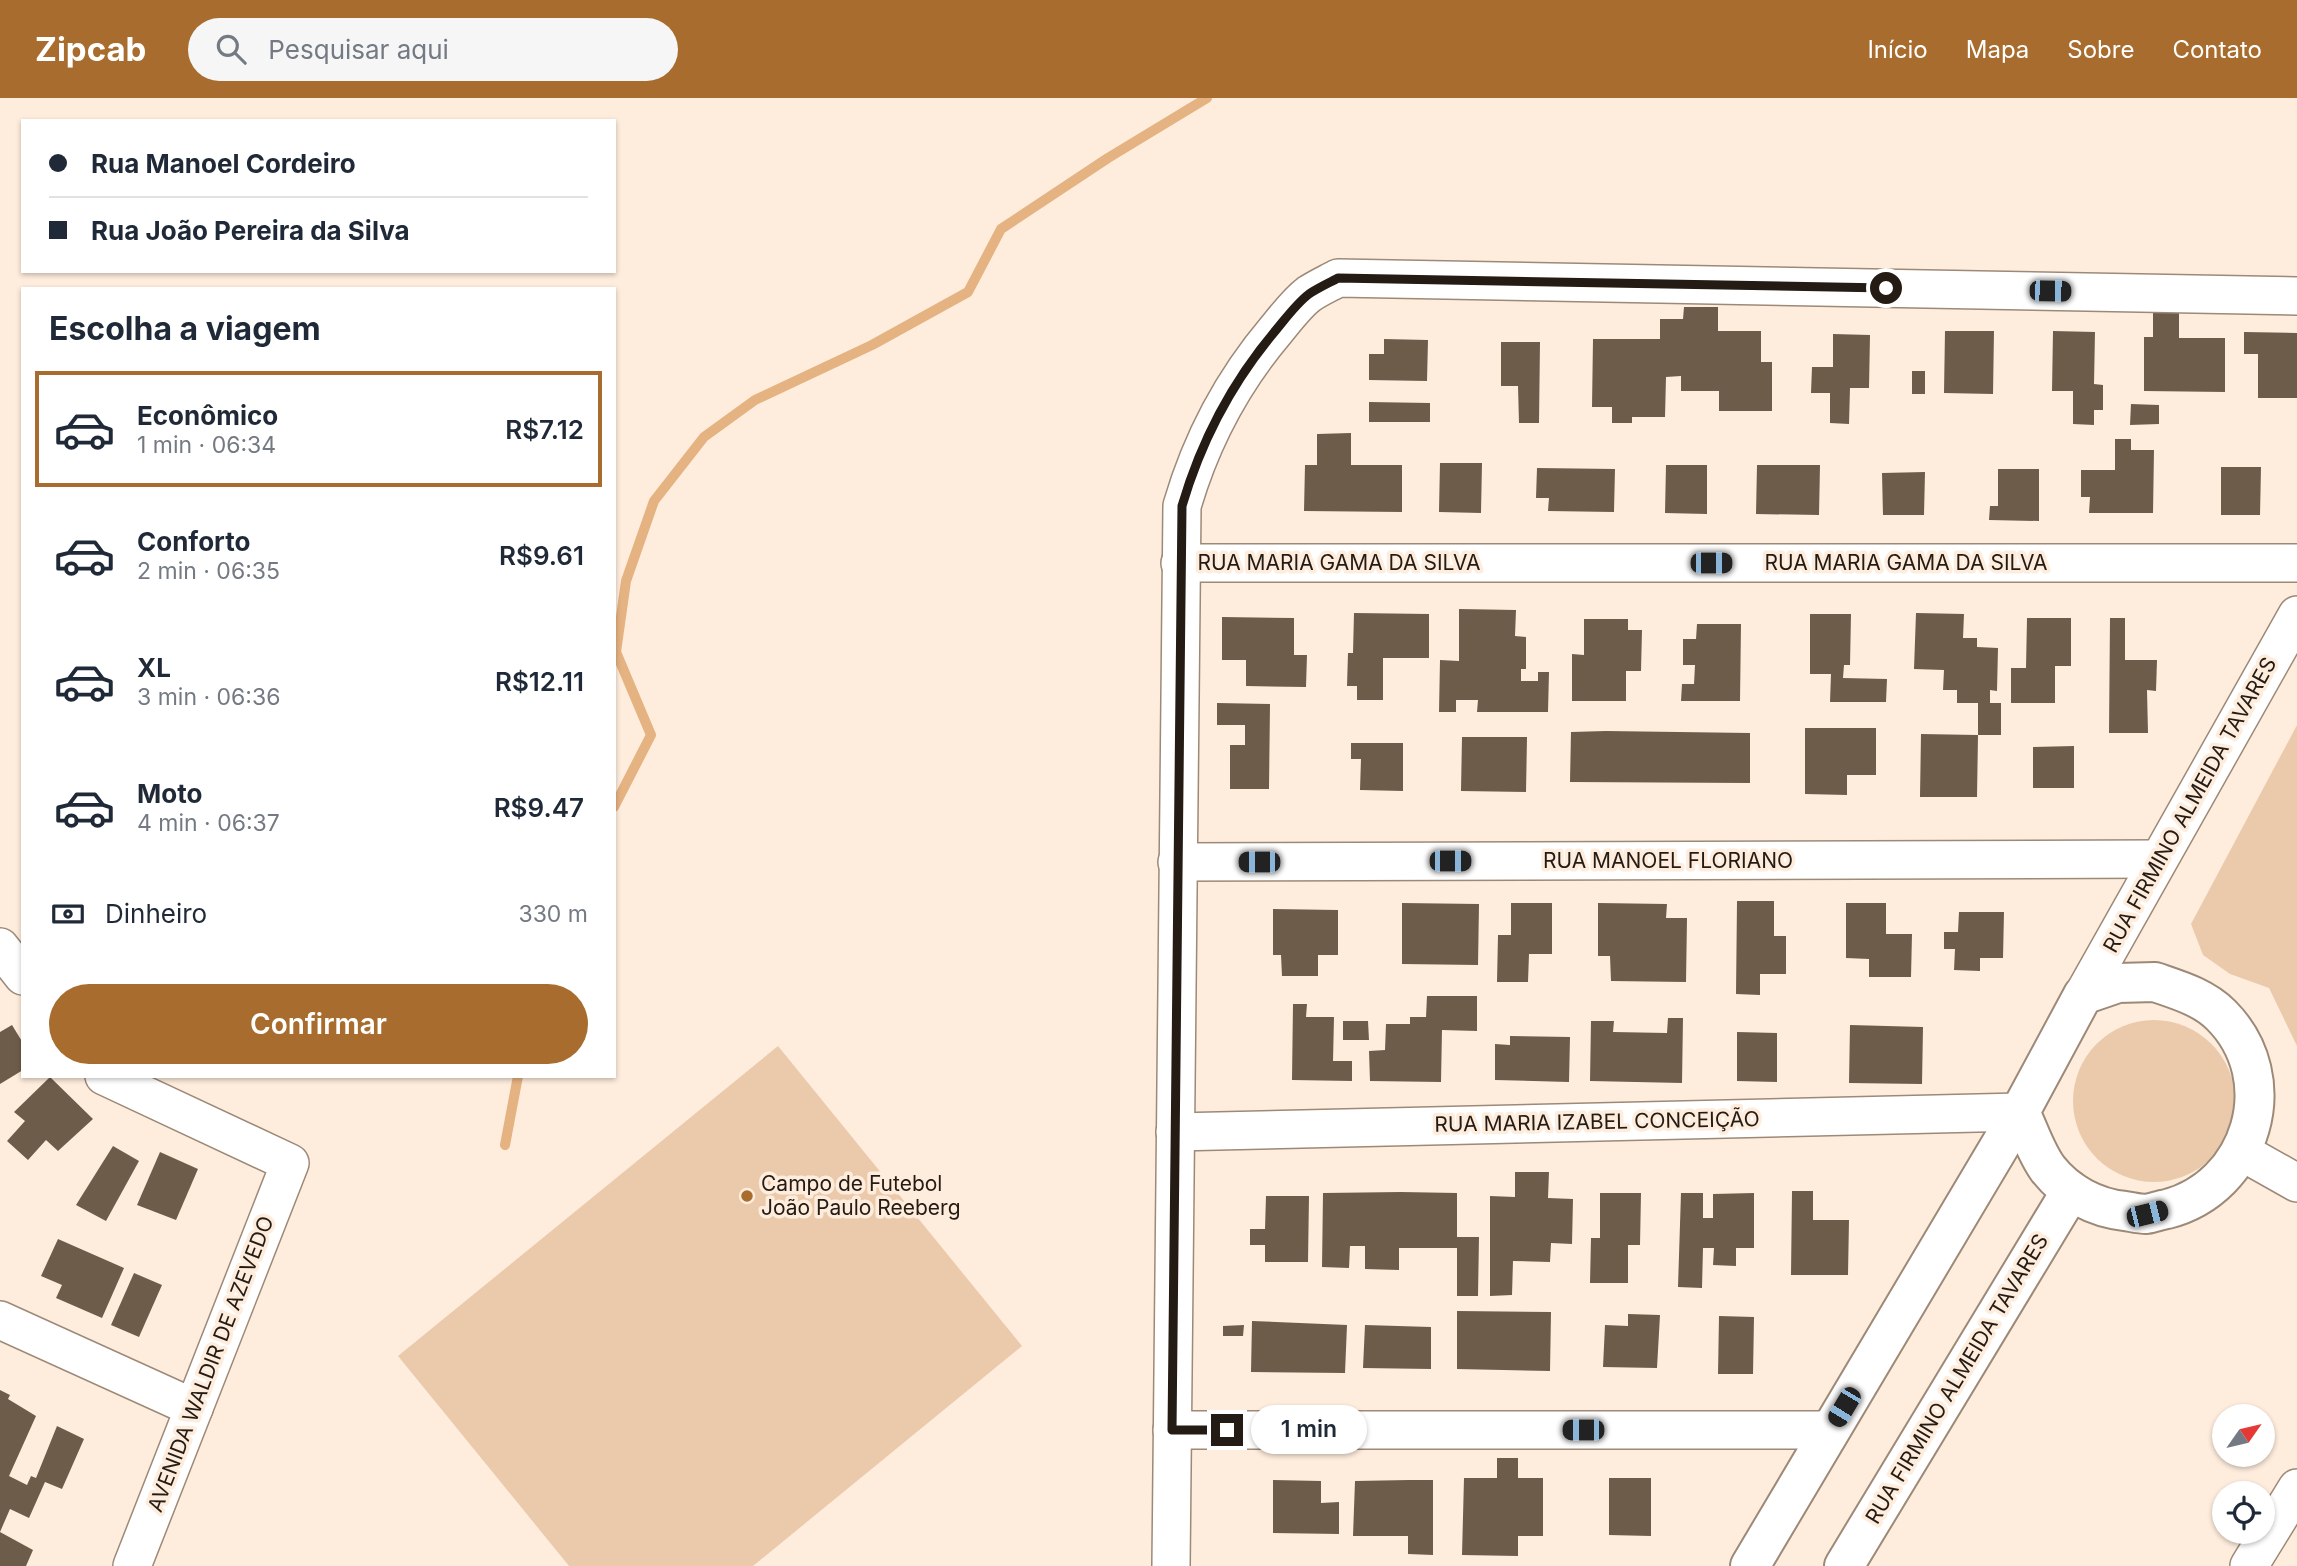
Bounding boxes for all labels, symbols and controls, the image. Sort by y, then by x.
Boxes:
search box [188,18,678,81]
text: Zipcab [35,29,146,69]
icon: search [212,30,250,68]
text: Pesquisar aqui [268,34,449,65]
text: Início [1867,35,1928,64]
text: Mapa [1966,35,2029,64]
text: Sobre [2067,35,2134,64]
text: Contato [2172,35,2262,64]
text: Rua Manoel Cordeiro [91,148,356,179]
text: Rua João Pereira da Silva [91,215,410,246]
route start [1870,272,1902,304]
car [2029,280,2072,302]
text: Escolha a viagem [49,309,321,348]
icon: car [53,398,116,461]
text: Econômico [137,400,278,431]
text: R$7.12 [505,414,584,445]
text: 1 min · 06:34 [137,431,276,459]
icon: car [53,524,116,587]
text: Conforto [137,526,250,557]
text: R$9.61 [499,540,584,571]
street label: RUA MARIA GAMA DA SILVA [1197,550,1481,575]
street label: RUA MARIA GAMA DA SILVA [1764,550,2048,575]
car [1691,553,1733,574]
text: 2 min · 06:35 [137,557,280,585]
icon: car [53,650,116,713]
text: XL [137,652,171,683]
street label: RUA FIRMINO ALMEIDA TAVARES [2098,653,2281,957]
text: R$12.11 [495,666,584,697]
text: 3 min · 06:36 [137,683,280,711]
icon: car [53,776,116,839]
text: Moto [137,778,202,809]
text: R$9.47 [494,792,584,823]
text: 4 min · 06:37 [137,809,280,837]
street label: RUA MANOEL FLORIANO [1543,848,1793,873]
car [1430,851,1472,872]
car [1239,852,1281,873]
icon: cash [49,895,87,933]
text: Dinheiro [105,898,207,929]
text: 330 m [518,900,588,928]
button: Confirmar [49,984,588,1064]
street label: RUA MARIA IZABEL CONCEIÇÃO [1434,1105,1760,1137]
place label: Campo de Futebol João Paulo Reeberg [761,1171,961,1220]
marker: Campo de Futebol João Paulo Reeberg [739,1188,755,1204]
car [2125,1199,2170,1229]
street label: AVENIDA WALDIR DE AZEVEDO [142,1212,279,1515]
street label: RUA FIRMINO ALMEIDA TAVARES [1860,1229,2053,1528]
car [1825,1384,1864,1430]
north arrow [2212,1404,2275,1466]
map controls [2212,1404,2275,1544]
callout: 1 min [1252,1406,1367,1454]
route end [1211,1414,1243,1446]
text: 1 min [1281,1415,1337,1443]
car [1563,1420,1605,1441]
button: locate [2212,1481,2275,1544]

